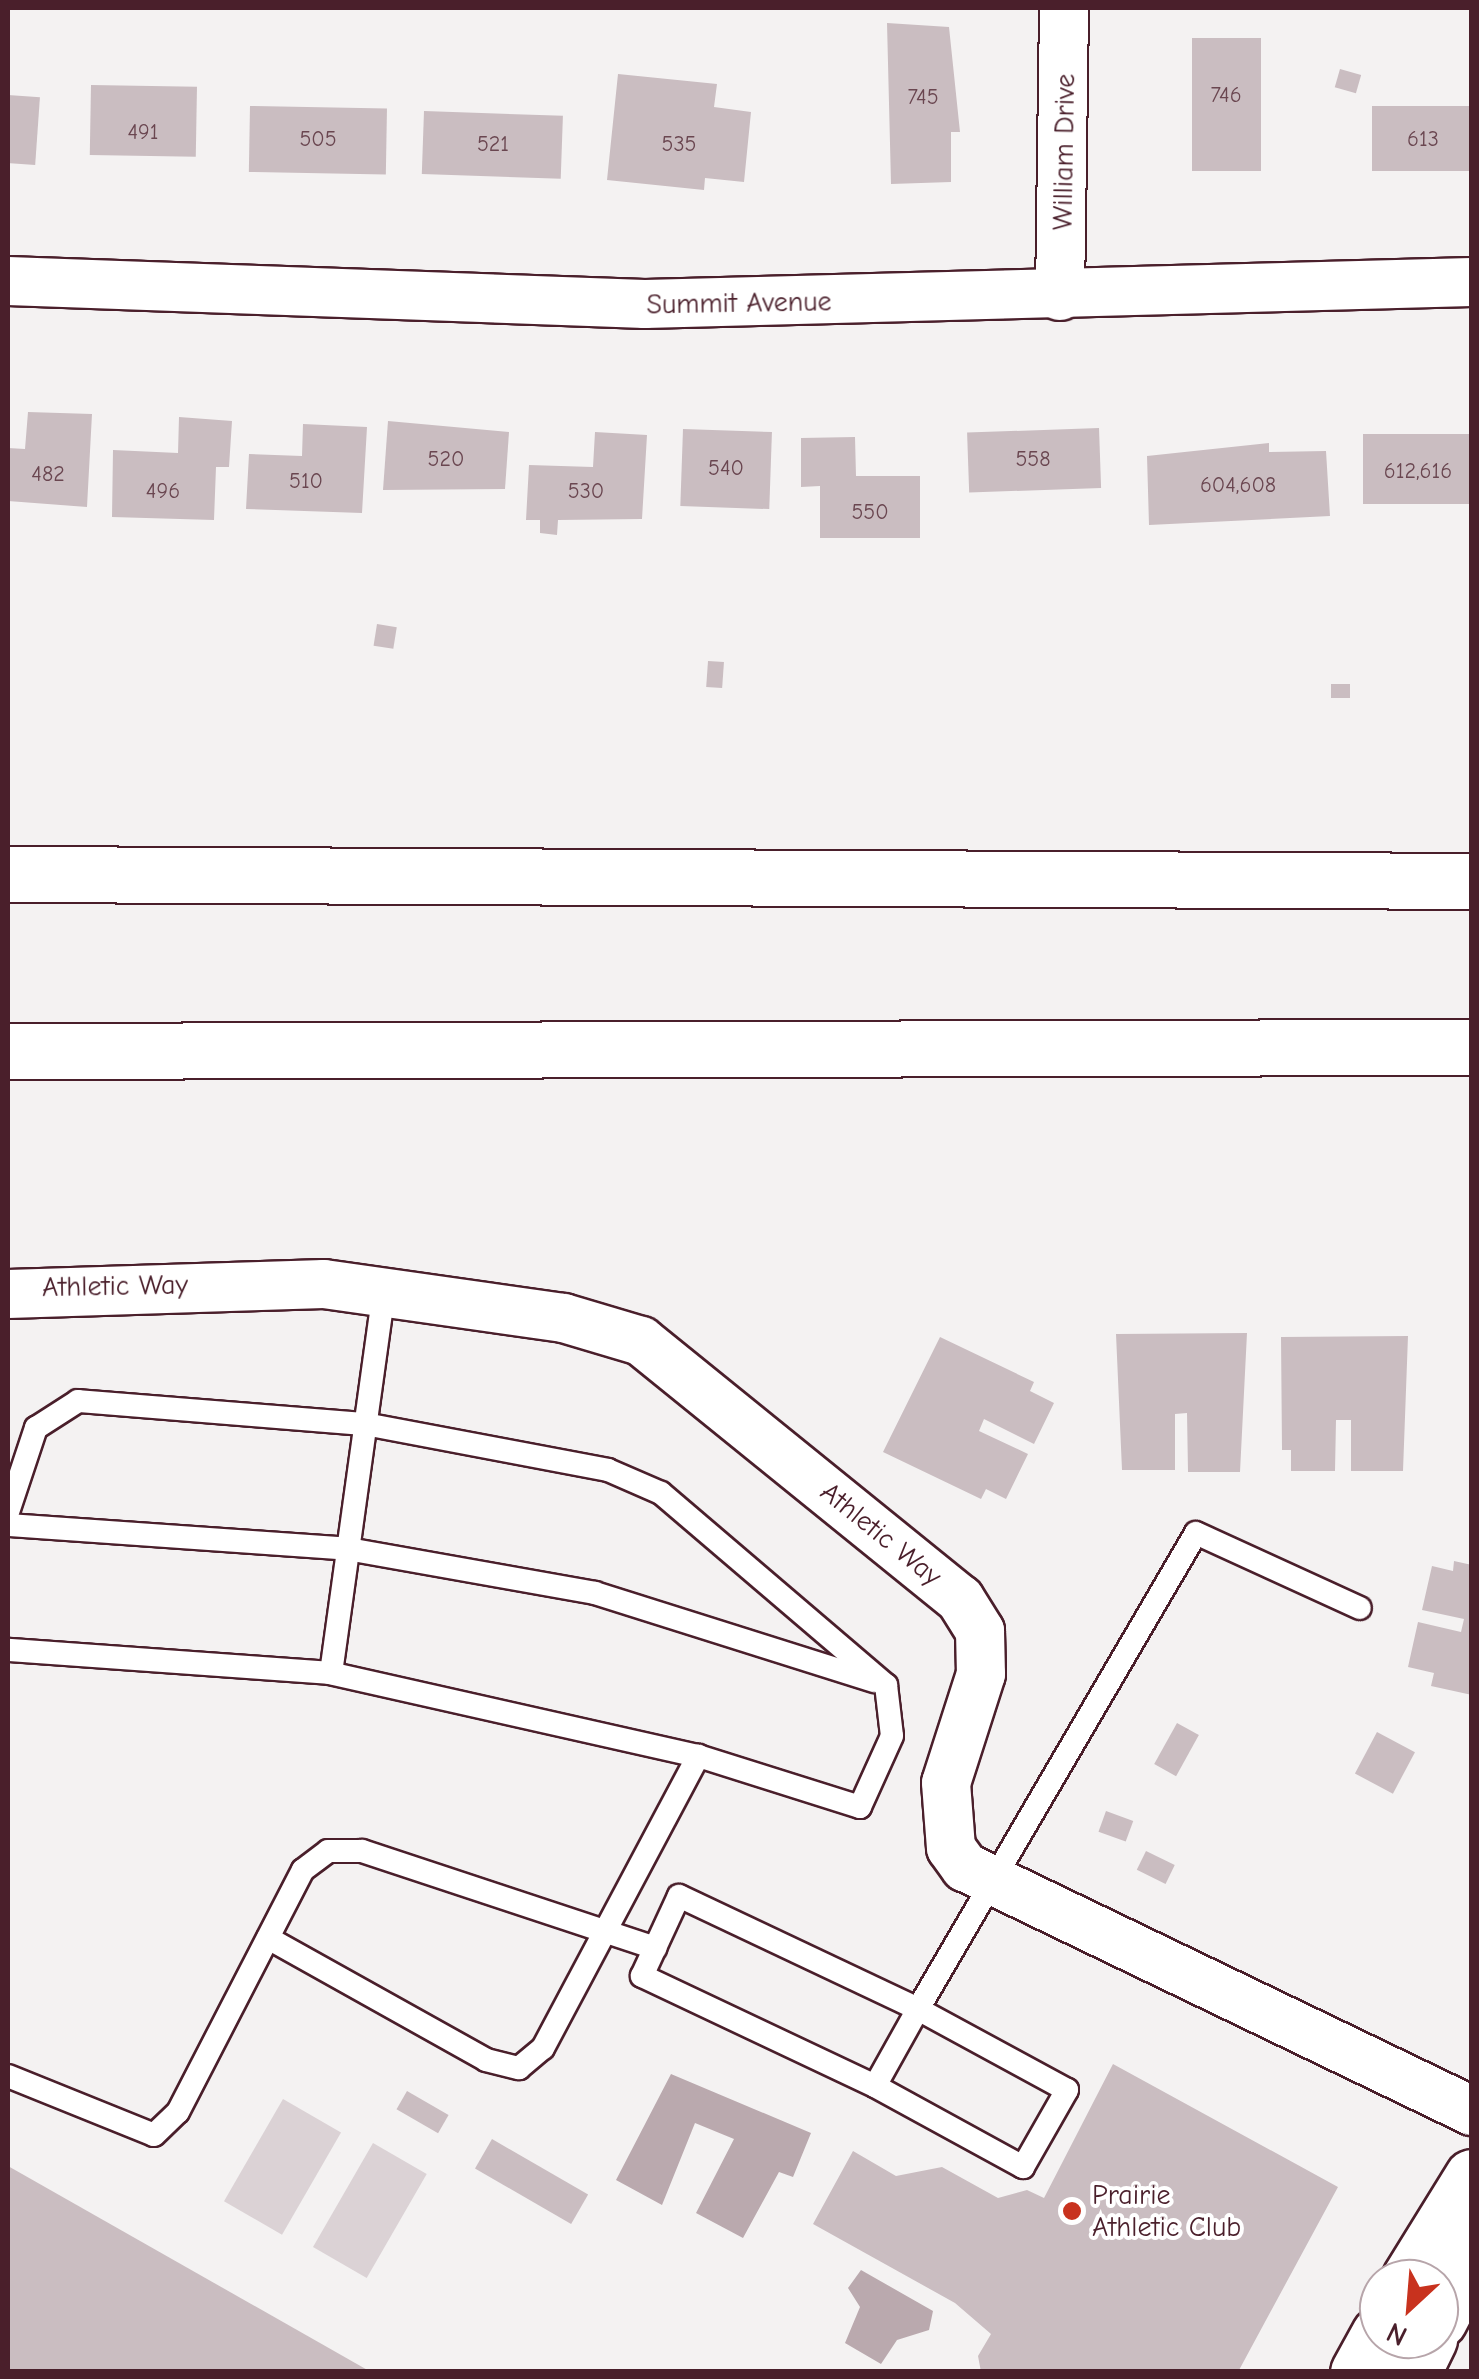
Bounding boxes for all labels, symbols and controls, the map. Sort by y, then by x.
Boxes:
street label: William Drive [1046,73,1082,231]
house number: 746 [1210,83,1242,109]
house number: 745 [907,85,939,111]
house number: 491 [127,120,159,146]
house number: 505 [299,127,337,153]
house number: 613 [1407,127,1439,153]
house number: 521 [477,132,509,158]
house number: 535 [662,132,696,158]
street label: Summit Avenue [646,285,832,321]
house number: 520 [428,447,464,473]
house number: 558 [1015,447,1051,473]
house number: 540 [708,456,744,482]
house number: 612,616 [1384,459,1452,485]
house number: 482 [31,462,65,488]
house number: 510 [289,469,323,495]
house number: 604,608 [1200,473,1276,499]
house number: 496 [146,479,180,505]
house number: 530 [568,479,604,505]
house number: 550 [851,500,889,526]
street label: Athletic Way [42,1268,188,1304]
street label: Athletic Way [814,1475,948,1593]
place label: Prairie Athletic Club [1092,2178,1241,2244]
marker: Prairie Athletic Club [1061,2200,1083,2222]
north arrow [1359,2259,1459,2359]
text: N [1382,2316,1412,2353]

